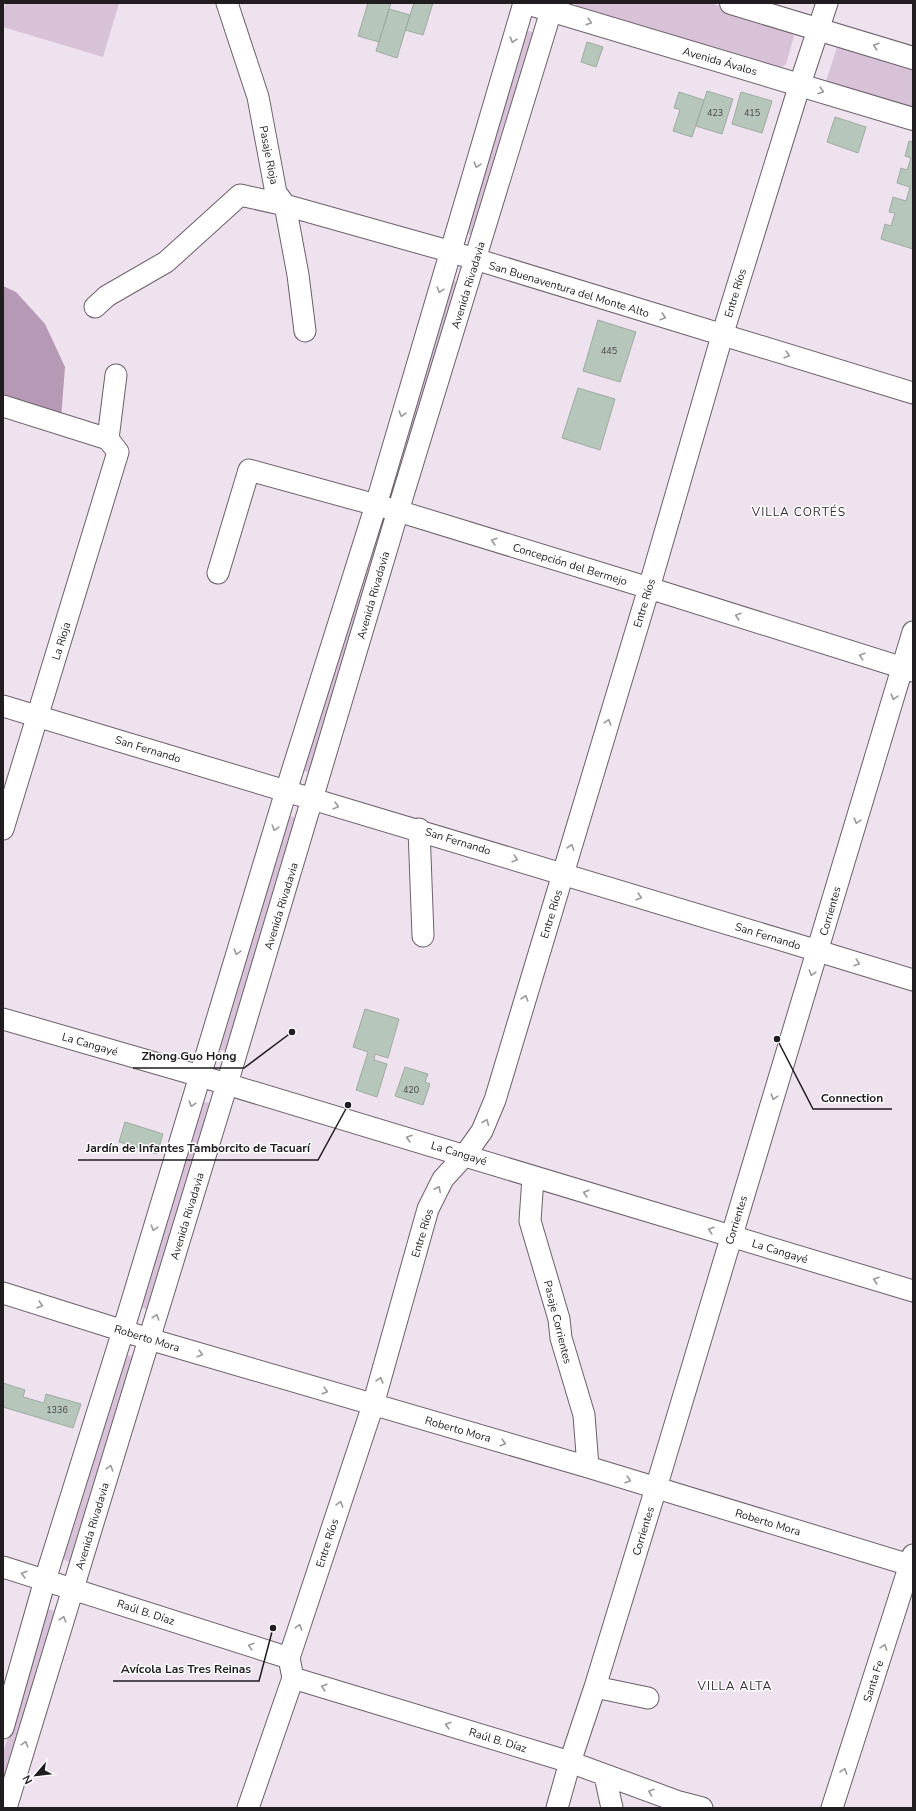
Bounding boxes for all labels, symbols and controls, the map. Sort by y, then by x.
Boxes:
one-way arrow [585,17,592,26]
one-way arrow [509,37,518,44]
one-way arrow [872,42,879,51]
street label: Avenida Ávalos [681,43,759,79]
one-way arrow [817,86,824,95]
house number: 423 [707,107,723,119]
house number: 415 [744,107,760,119]
street label: Pasaje Rioja [255,125,282,186]
one-way arrow [473,162,482,169]
street label: Avenida Rivadavia [448,239,489,331]
street label: San Buenaventura del Monte Alto [487,258,651,321]
street label: Entre Ríos [721,267,750,319]
one-way arrow [436,286,445,293]
one-way arrow [659,312,666,321]
house number: 445 [601,345,617,357]
one-way arrow [783,350,790,359]
one-way arrow [398,410,407,417]
district label: VILLA CORTÉS [751,504,846,520]
one-way arrow [491,537,498,546]
street label: Concepción del Bermejo [511,540,629,589]
street label: Avenida Rivadavia [354,549,393,641]
street label: Entre Ríos [630,577,659,629]
one-way arrow [735,612,742,621]
street label: La Rioja [49,620,74,662]
one-way arrow [859,652,866,660]
one-way arrow [890,693,899,700]
one-way arrow [603,719,612,726]
street label: San Fernando [113,732,183,767]
one-way arrow [333,801,340,810]
one-way arrow [853,817,862,824]
one-way arrow [271,824,280,831]
street label: San Fernando [423,824,493,859]
one-way arrow [566,844,575,851]
one-way arrow [511,854,518,863]
street label: Avenida Rivadavia [261,860,302,952]
street label: Corrientes [816,885,845,938]
street label: Entre Ríos [537,888,566,940]
one-way arrow [635,892,642,901]
street label: San Fernando [733,919,803,954]
one-way arrow [233,949,242,956]
one-way arrow [854,958,861,967]
one-way arrow [808,969,817,976]
one-way arrow [520,995,529,1002]
street label: La Cangayé [60,1029,120,1060]
callout: Zhong Guo Hong [133,1044,244,1068]
text: Zhong Guo Hong [141,1048,237,1064]
house number: 420 [403,1084,419,1096]
callout: Connection [813,1085,892,1109]
text: Connection [821,1090,883,1106]
one-way arrow [770,1093,779,1100]
one-way arrow [188,1100,197,1107]
one-way arrow [481,1118,489,1125]
one-way arrow [405,1134,412,1143]
callout: Jardín de Infantes Tamborcito de Tacuarí [78,1136,318,1160]
street label: La Cangayé [429,1138,489,1169]
text: Jardín de Infantes Tamborcito de Tacuarí [85,1140,311,1156]
street label: Avenida Rivadavia [167,1170,208,1262]
one-way arrow [433,1186,441,1194]
one-way arrow [583,1189,590,1198]
street label: Corrientes [722,1194,751,1247]
street label: Entre Ríos [408,1207,437,1259]
one-way arrow [150,1225,159,1232]
one-way arrow [708,1226,715,1235]
street label: La Cangayé [750,1236,810,1267]
one-way arrow [872,1276,879,1285]
street label: Pasaje Corrientes [540,1279,575,1365]
one-way arrow [37,1300,44,1309]
one-way arrow [151,1314,160,1321]
street label: Roberto Mora [112,1321,182,1356]
one-way arrow [196,1349,203,1358]
one-way arrow [375,1377,384,1384]
one-way arrow [321,1386,328,1395]
house number: 1336 [46,1404,68,1416]
street label: Roberto Mora [423,1413,493,1446]
one-way arrow [500,1438,507,1447]
one-way arrow [105,1465,113,1472]
one-way arrow [624,1475,631,1483]
street label: Avenida Rivadavia [72,1480,113,1572]
one-way arrow [335,1501,344,1508]
street label: Corrientes [629,1505,658,1558]
street label: Roberto Mora [733,1505,803,1540]
street label: Entre Ríos [313,1517,342,1569]
one-way arrow [21,1570,28,1579]
street label: Raúl B. Díaz [115,1596,177,1629]
one-way arrow [58,1616,67,1623]
one-way arrow [294,1624,303,1631]
one-way arrow [248,1642,255,1651]
one-way arrow [879,1644,888,1651]
callout: Avícola Las Tres Reinas [113,1657,259,1681]
street label: Santa Fe [860,1658,887,1704]
text: Avícola Las Tres Reinas [121,1661,251,1677]
district label: VILLA ALTA [697,1678,772,1694]
one-way arrow [320,1683,327,1692]
one-way arrow [445,1721,452,1730]
street label: Raúl B. Díaz [467,1725,529,1756]
one-way arrow [20,1741,29,1748]
north arrow [16,1755,56,1795]
one-way arrow [839,1768,848,1775]
text: N [19,1772,36,1787]
one-way arrow [648,1788,655,1796]

